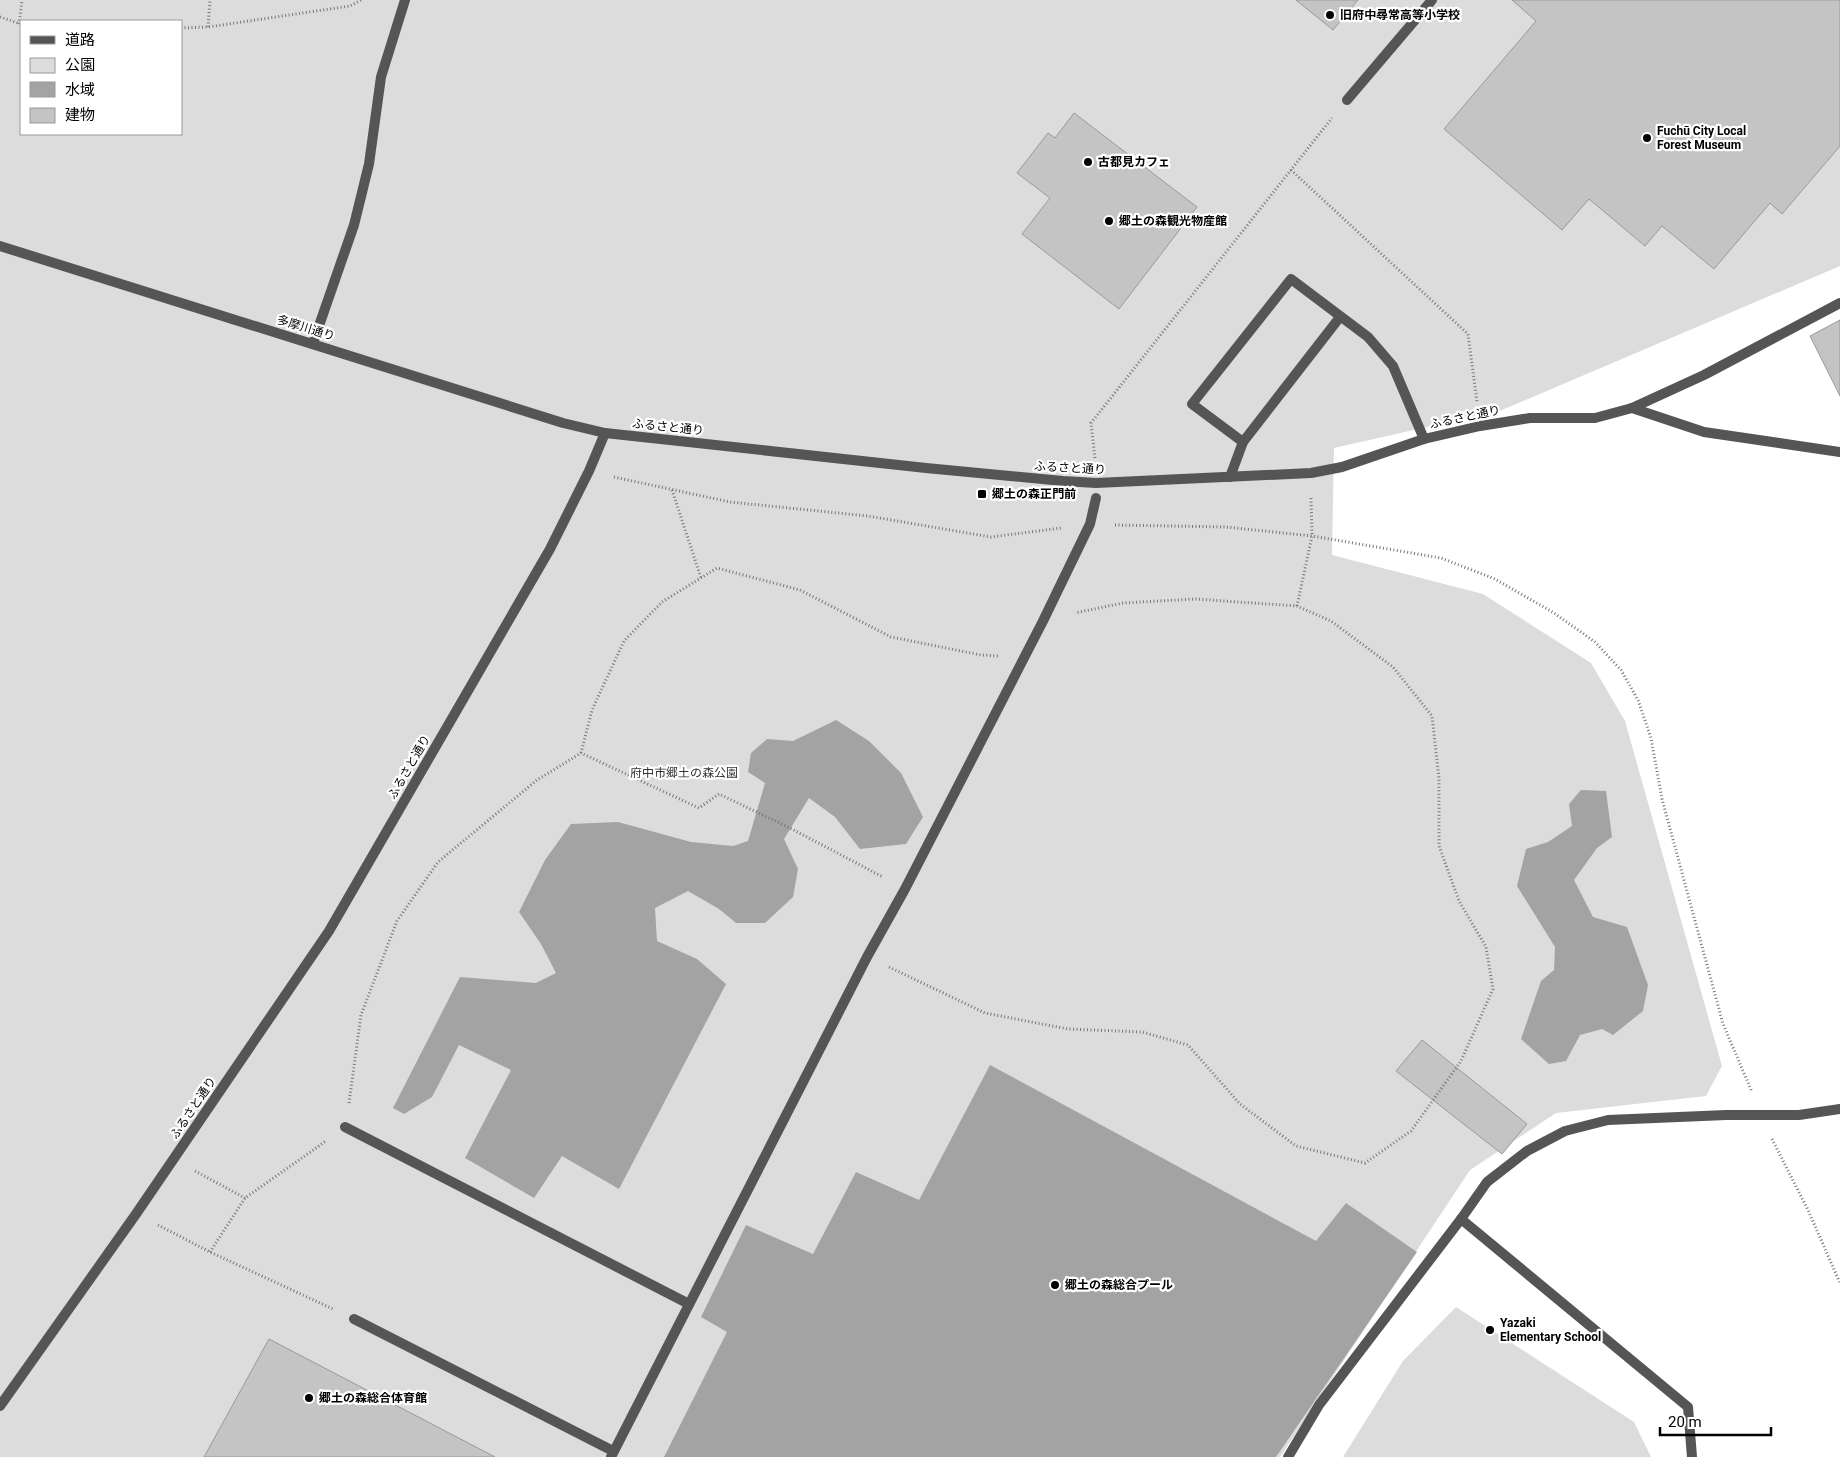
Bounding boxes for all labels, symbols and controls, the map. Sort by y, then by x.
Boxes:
place label: 旧府中尋常高等小学校 [1340,8,1460,22]
marker: 旧府中尋常高等小学校 [1324,9,1336,21]
legend [20,20,182,135]
text: 道路 [65,31,95,49]
text: 公園 [65,56,95,74]
text: 水域 [65,81,95,99]
text: 建物 [65,106,95,124]
place label: Fuchū City Local Forest Museum [1657,124,1746,152]
marker: Fuchū City Local Forest Museum [1641,132,1653,144]
place label: 古都見カフェ [1098,155,1170,169]
marker: 古都見カフェ [1082,156,1094,168]
place label: 郷土の森観光物産館 [1119,214,1227,228]
marker: 郷土の森観光物産館 [1103,215,1115,227]
street label: 多摩川通り [275,313,337,343]
street label: ふるさと通り [1428,403,1502,431]
street label: ふるさと通り [631,416,705,438]
street label: ふるさと通り [1034,459,1106,477]
place label: 郷土の森正門前 [992,487,1076,501]
marker: 郷土の森正門前 [976,488,988,500]
street label: ふるさと通り [385,732,433,802]
park label: 府中市郷土の森公園 [630,766,738,780]
street label: ふるさと通り [167,1074,219,1142]
place label: 郷土の森総合プール [1065,1278,1173,1292]
marker: 郷土の森総合プール [1049,1279,1061,1291]
place label: Yazaki Elementary School [1500,1316,1601,1344]
marker: Yazaki Elementary School [1484,1324,1496,1336]
place label: 郷土の森総合体育館 [319,1391,427,1405]
marker: 郷土の森総合体育館 [303,1392,315,1404]
scale bar [1660,1404,1771,1436]
text: 20 m [1668,1413,1702,1431]

